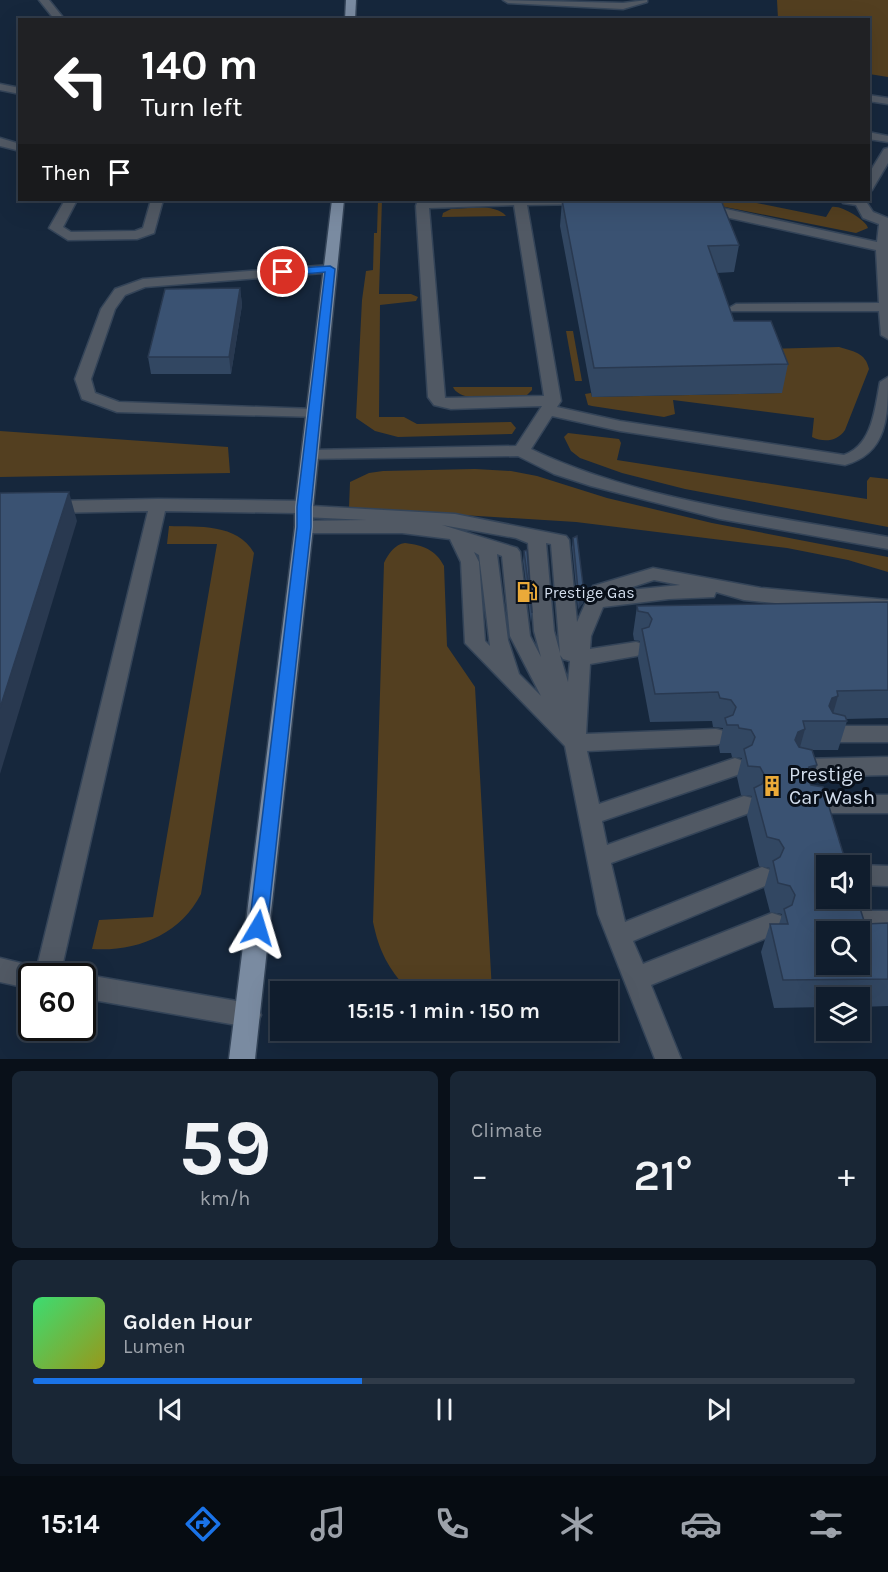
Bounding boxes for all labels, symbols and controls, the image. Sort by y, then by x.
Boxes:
text: 140 m [141,40,258,90]
icon: left [42,42,120,120]
text: Turn left [141,91,242,123]
icon: arrive [103,156,136,189]
text: Then [42,160,91,186]
pin [257,246,308,297]
icon: arrive [266,255,299,288]
fuel station icon: Prestige Gas [515,580,539,604]
place label: Prestige Gas [544,583,635,602]
place label: Prestige Car Wash [789,763,875,809]
building icon: Prestige Car Wash [760,774,784,798]
map controls [816,855,870,1041]
button: sound [816,855,870,909]
position arrow [226,896,290,960]
button: search [816,921,870,975]
speed limit sign: 60 [18,963,96,1041]
button: layers [816,987,870,1041]
text: 15:15 · 1 min · 150 m [348,998,540,1024]
text: 59 [179,1102,271,1194]
text: Climate [471,1119,542,1142]
text: 21° [633,1149,693,1201]
text: − [471,1156,488,1194]
text: + [838,1156,855,1194]
text: km/h [200,1187,250,1210]
text: Golden Hour [123,1309,252,1335]
text: Lumen [123,1335,186,1358]
icon: previous [154,1393,187,1426]
icon: pause [428,1393,461,1426]
icon: next [702,1393,735,1426]
icon: directions [182,1503,224,1545]
icon: music [307,1503,349,1545]
icon: phone [431,1503,473,1545]
icon: climate [556,1503,598,1545]
icon: car [680,1503,722,1545]
icon: filters [805,1503,847,1545]
text: 15:14 [41,1508,100,1540]

